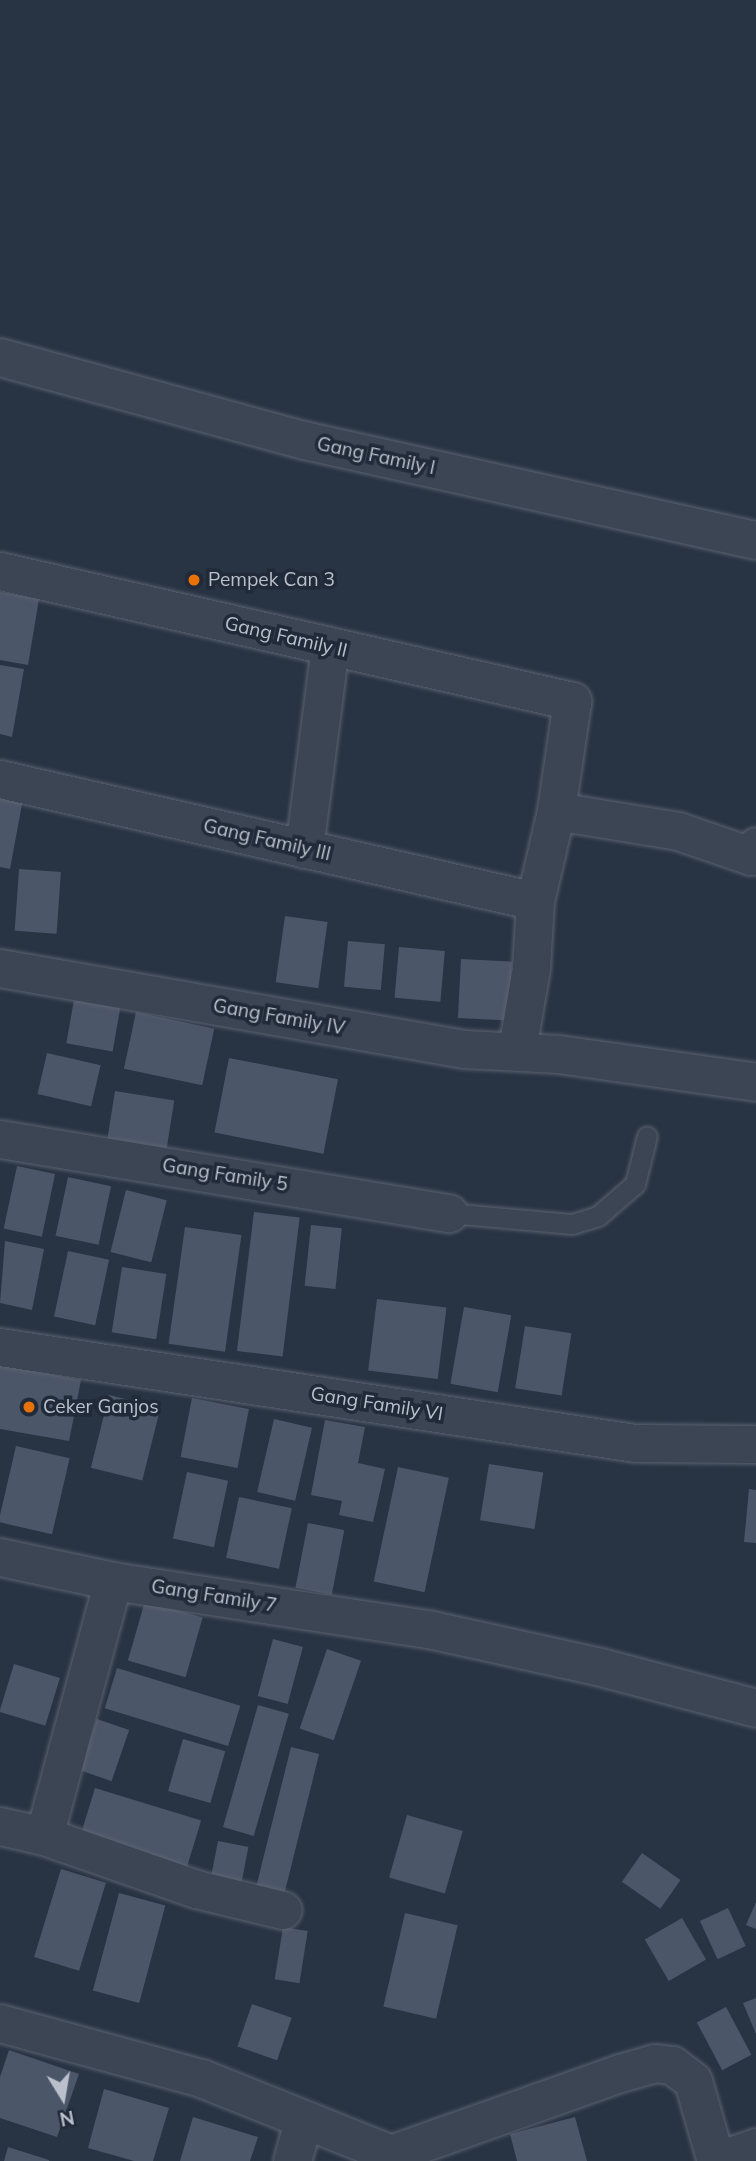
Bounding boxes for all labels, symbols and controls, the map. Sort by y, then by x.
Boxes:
street label: Gang Family I [315,432,437,480]
place label: Pempek Can 3 [208,569,335,591]
marker: Pempek Can 3 [186,572,202,588]
street label: Gang Family II [222,612,350,662]
street label: Gang Family III [201,814,333,866]
street label: Gang Family IV [211,994,347,1040]
street label: Gang Family 5 [161,1154,289,1196]
street label: Gang Family VI [309,1382,445,1426]
place label: Ceker Ganjos [43,1396,159,1418]
marker: Ceker Ganjos [21,1399,37,1415]
street label: Gang Family 7 [150,1575,278,1617]
north arrow [28,2063,98,2133]
text: N [58,2105,76,2132]

